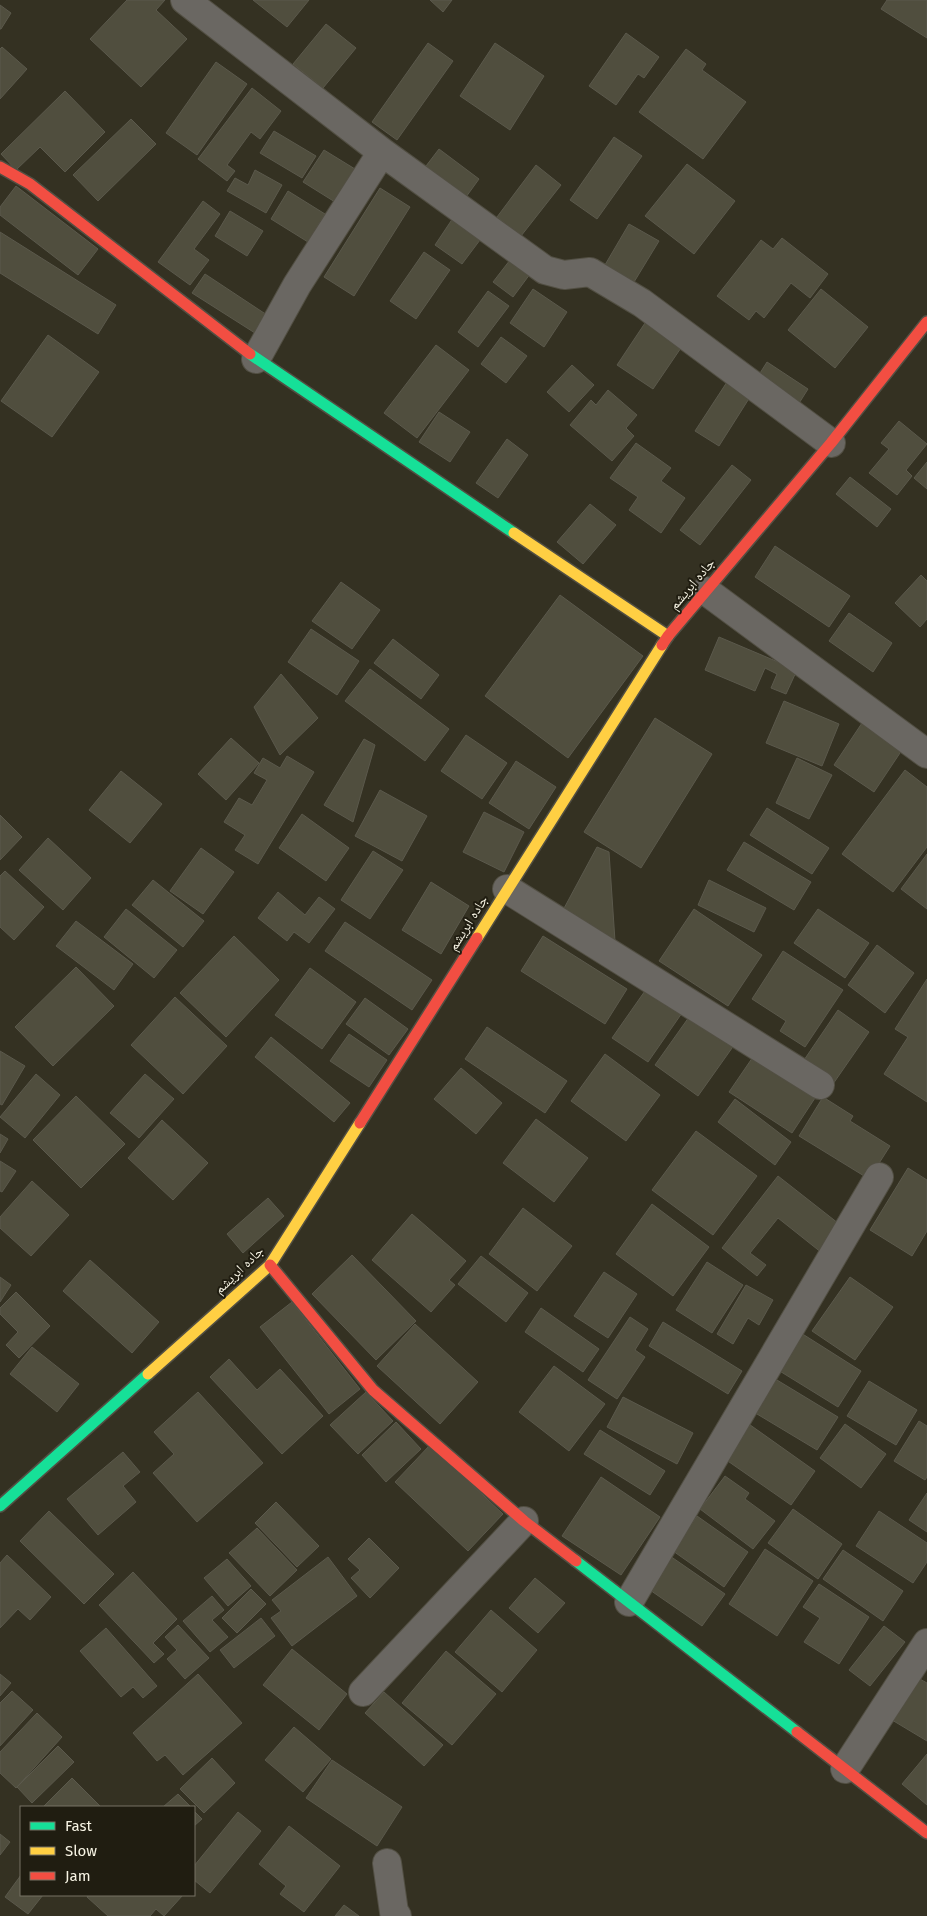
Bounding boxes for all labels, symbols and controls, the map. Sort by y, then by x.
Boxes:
street label: جاده ابریشم [666,555,719,614]
street label: جاده ابریشم [444,892,493,954]
street label: جاده ابریشم [211,1242,268,1298]
legend [20,1806,195,1896]
text: Fast [65,1817,92,1835]
text: Slow [65,1842,97,1860]
text: Jam [65,1867,91,1885]

